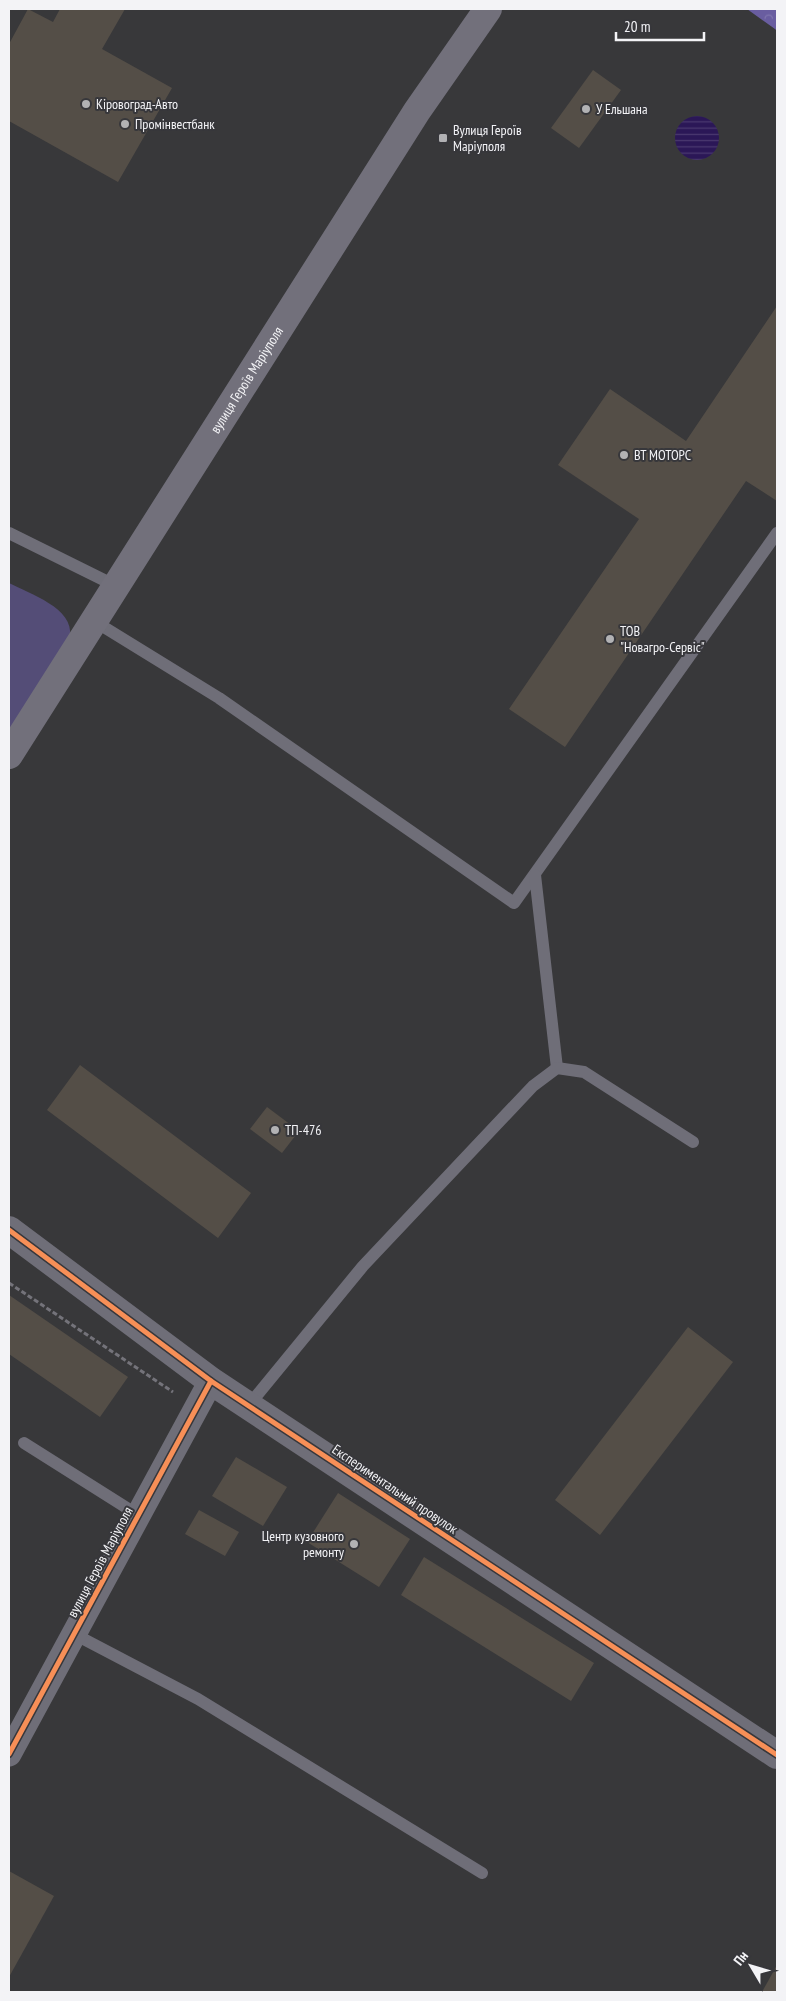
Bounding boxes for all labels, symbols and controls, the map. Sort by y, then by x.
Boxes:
scale bar [616,10,704,42]
text: 20 m [624,17,650,36]
place label: Кіровоград-Авто [96,95,178,113]
marker: Кіровоград-Авто [80,98,92,110]
place label: У Ельшана [596,100,647,118]
marker: У Ельшана [580,103,592,115]
place label: Промінвестбанк [135,115,215,133]
marker: Промінвестбанк [119,118,131,130]
place label: Вулиця Героїв Маріуполя [453,121,522,155]
marker: Вулиця Героїв Маріуполя [437,132,449,144]
street label: вулиця Героїв Маріуполя [206,323,287,437]
place label: ВТ МОТОРС [634,446,692,464]
marker: ВТ МОТОРС [618,449,630,461]
place label: ТОВ "Новагро-Сервіс" [620,622,705,656]
marker: ТОВ "Новагро-Сервіс" [604,633,616,645]
place label: ТП-476 [285,1121,322,1139]
marker: ТП-476 [269,1124,281,1136]
street label: Експериментальний провулок [329,1440,462,1538]
street label: вулиця Героїв Маріуполя [63,1504,137,1620]
place label: Центр кузовного ремонту [262,1527,345,1561]
marker: Центр кузовного ремонту [348,1538,360,1550]
north arrow [726,1941,776,1991]
text: Пн [729,1947,752,1969]

